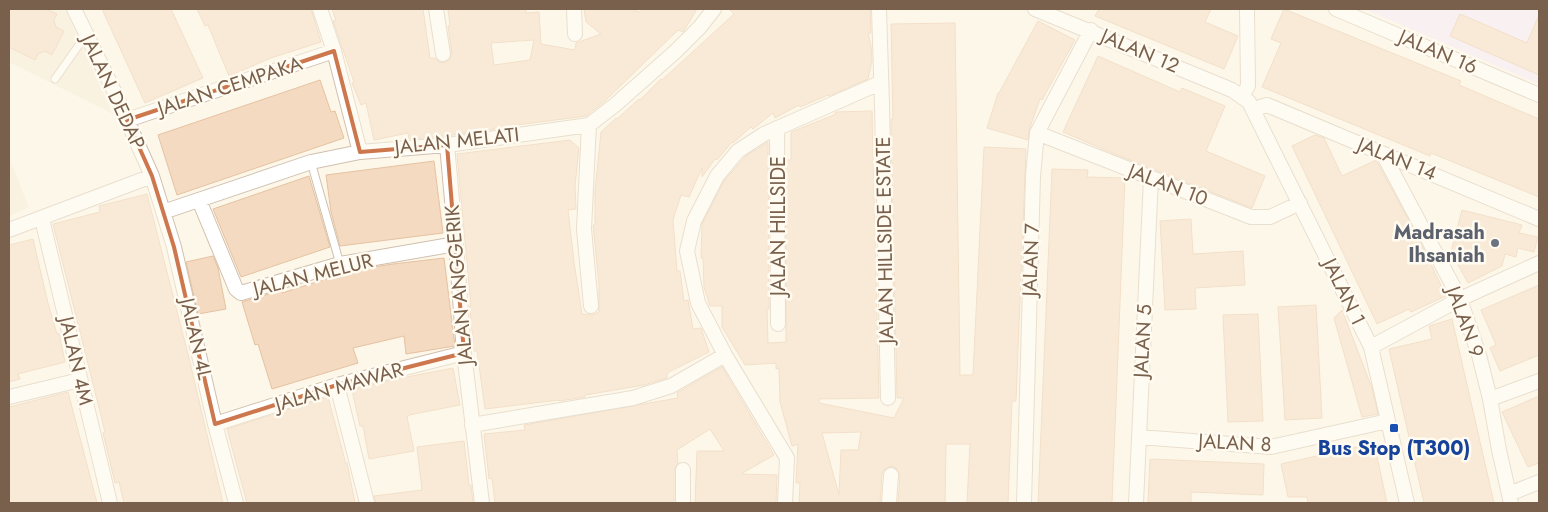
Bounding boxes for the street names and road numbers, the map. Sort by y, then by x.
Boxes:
street label: JALAN 12 [1094,20,1184,81]
street label: JALAN 16 [1391,21,1482,82]
street label: JALAN DEDAP [72,27,152,154]
street label: JALAN CEMPAKA [151,49,307,124]
street label: JALAN MELATI [390,120,521,162]
street label: JALAN 14 [1350,129,1441,188]
street label: JALAN HILLSIDE ESTATE [869,136,901,347]
street label: JALAN 10 [1121,155,1212,213]
street label: JALAN HILLSIDE [764,156,793,299]
street label: JALAN ANGGERIK [438,203,481,369]
street label: JALAN 7 [1015,223,1047,300]
street label: JALAN MELUR [247,246,376,305]
street label: JALAN 1 [1314,251,1373,330]
street label: JALAN 9 [1438,280,1491,362]
street label: JALAN 4L [172,292,219,383]
street label: JALAN 5 [1126,303,1159,382]
street label: JALAN 4M [51,311,100,408]
street label: JALAN MAWAR [269,355,406,420]
street label: JALAN 8 [1195,426,1272,459]

